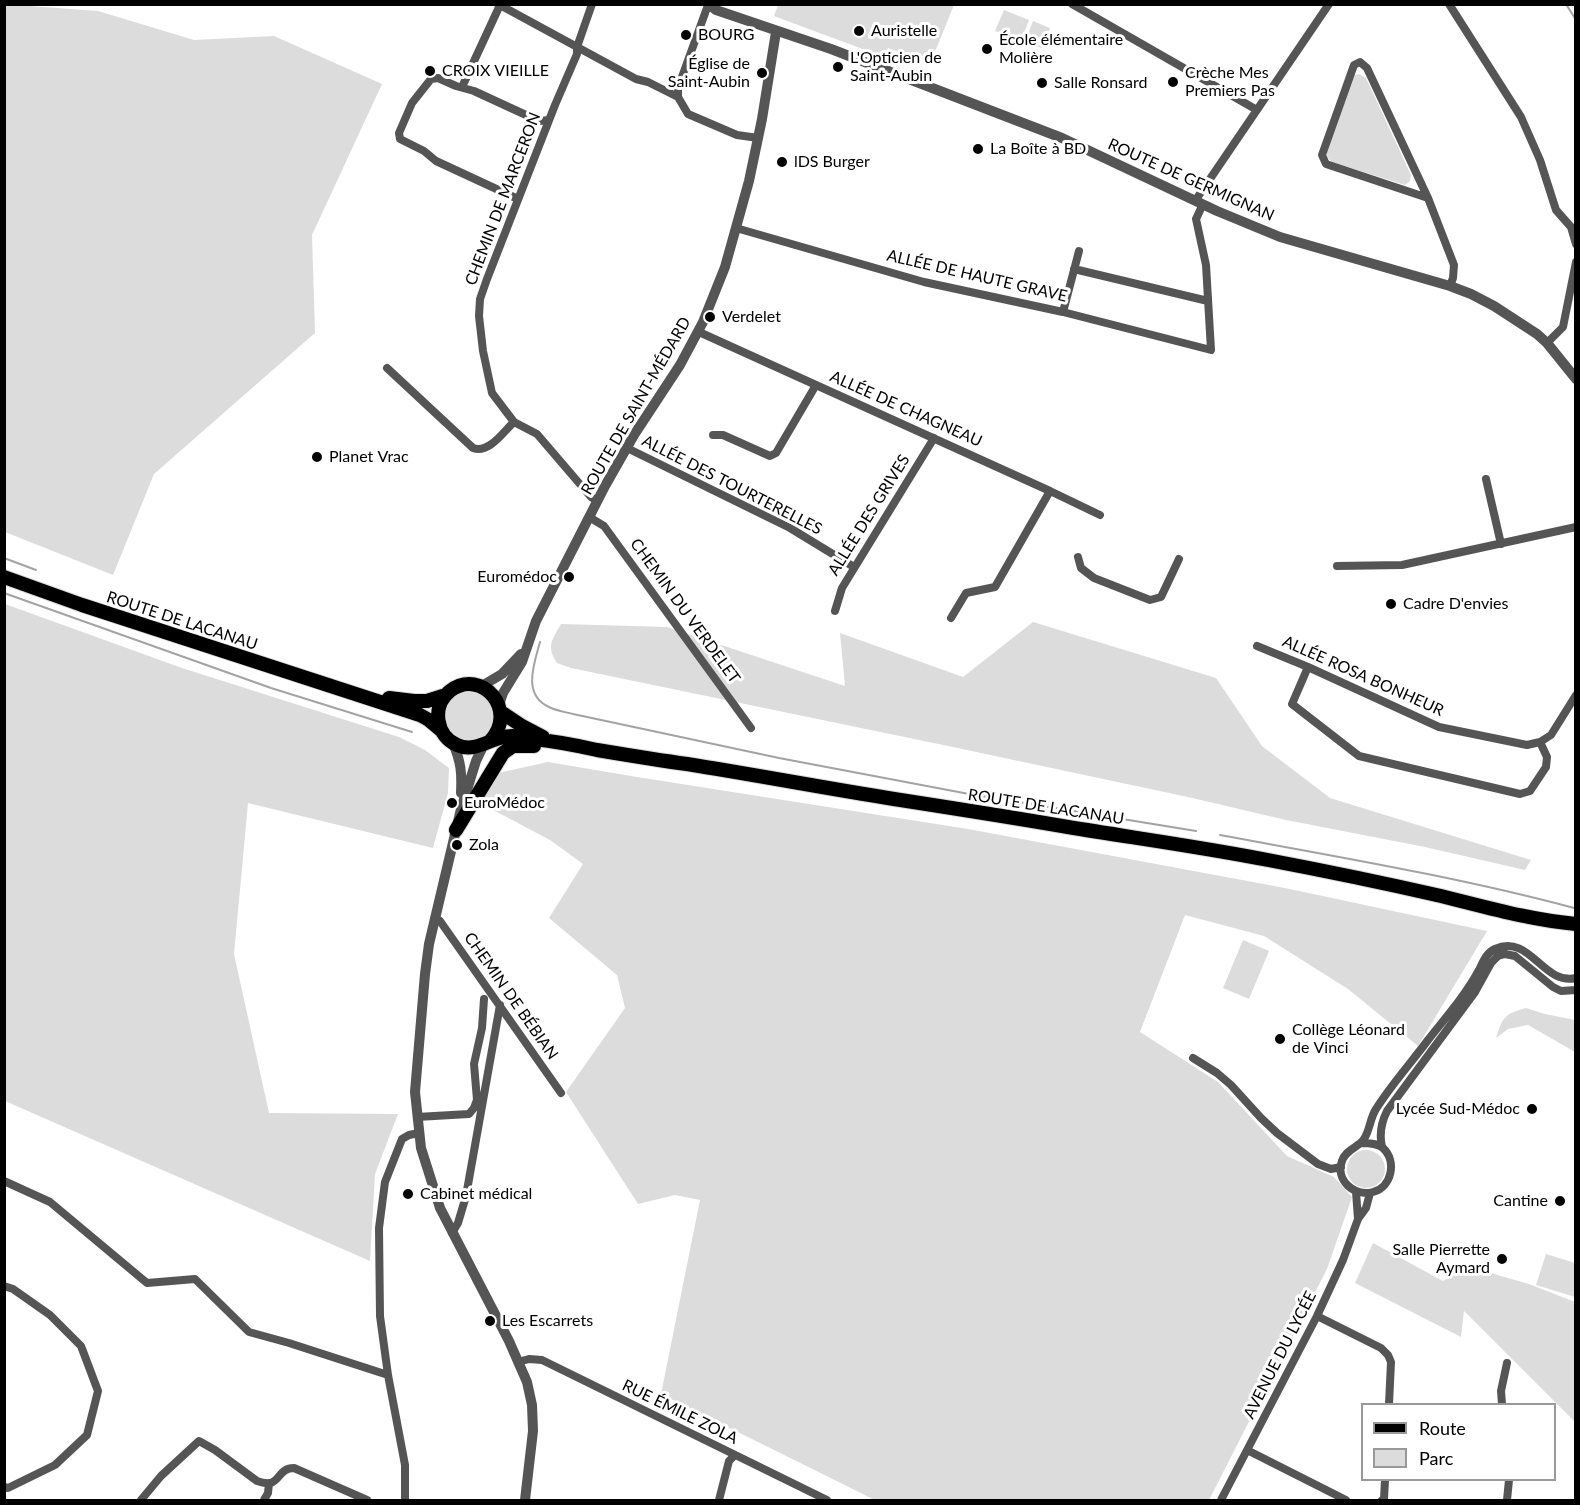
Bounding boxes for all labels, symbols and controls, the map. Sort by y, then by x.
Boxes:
place label: Auristelle [871,21,937,41]
marker: Auristelle [852,24,866,38]
place label: BOURG [698,25,755,45]
marker: BOURG [679,28,693,42]
place label: École élémentaire Molière [999,30,1123,68]
marker: École élémentaire Molière [980,42,994,56]
place label: L'Opticien de Saint-Aubin [850,48,942,86]
place label: Église de Saint-Aubin [668,54,750,92]
marker: L'Opticien de Saint-Aubin [831,60,845,74]
place label: CROIX VIEILLE [442,61,549,81]
place label: Crèche Mes Premiers Pas [1185,63,1275,101]
marker: CROIX VIEILLE [423,64,437,78]
marker: Église de Saint-Aubin [755,66,769,80]
place label: Salle Ronsard [1054,73,1147,93]
marker: Crèche Mes Premiers Pas [1166,75,1180,89]
marker: Salle Ronsard [1035,76,1049,90]
street label: CHEMIN DE MARCERON [461,110,545,288]
street label: ROUTE DE GERMIGNAN [1105,135,1277,225]
place label: La Boîte à BD [990,139,1086,159]
marker: La Boîte à BD [971,142,985,156]
place label: lDS Burger [794,152,870,172]
marker: lDS Burger [775,155,789,169]
street label: ALLÉE DE HAUTE GRAVE [885,246,1069,306]
place label: Verdelet [722,307,781,327]
marker: Verdelet [703,310,717,324]
street label: ROUTE DE SAINT-MÉDARD [577,314,695,498]
street label: ALLÉE DE CHAGNEAU [827,367,985,451]
street label: ALLÉE DES TOURTERELLES [639,431,825,539]
place label: Planet Vrac [329,447,409,467]
marker: Planet Vrac [310,450,324,464]
street label: ALLÉE DES GRIVES [824,451,914,579]
street label: CHEMIN DU VERDELET [626,535,744,687]
place label: Euromédoc [477,567,557,587]
marker: Euromédoc [562,570,576,584]
street label: ROUTE DE LACANAU [104,588,260,654]
place label: Cadre D'envies [1403,594,1508,614]
marker: Cadre D'envies [1384,597,1398,611]
street label: ALLÉE ROSA BONHEUR [1279,632,1447,720]
street label: ROUTE DE LACANAU [967,785,1125,829]
place label: EuroMédoc [464,793,545,813]
marker: EuroMédoc [445,796,459,810]
place label: Zola [469,835,499,855]
marker: Zola [450,838,464,852]
street label: CHEMIN DE BÉBIAN [460,929,562,1063]
place label: Collège Léonard de Vinci [1292,1020,1405,1058]
marker: Collège Léonard de Vinci [1273,1032,1287,1046]
place label: Lycée Sud-Médoc [1396,1099,1520,1119]
marker: Lycée Sud-Médoc [1525,1102,1539,1116]
place label: Cabinet médical [420,1184,532,1204]
marker: Cabinet médical [401,1187,415,1201]
place label: Cantine [1493,1191,1548,1211]
marker: Cantine [1553,1194,1567,1208]
place label: Salle Pierrette Aymard [1392,1240,1490,1278]
marker: Salle Pierrette Aymard [1495,1252,1509,1266]
street label: AVENUE DU LYCÉE [1240,1288,1320,1422]
place label: Les Escarrets [502,1311,593,1331]
marker: Les Escarrets [483,1314,497,1328]
street label: RUE ÉMILE ZOLA [619,1376,741,1448]
legend [1361,1403,1556,1481]
text: Route [1419,1417,1466,1439]
text: Parc [1419,1447,1453,1469]

